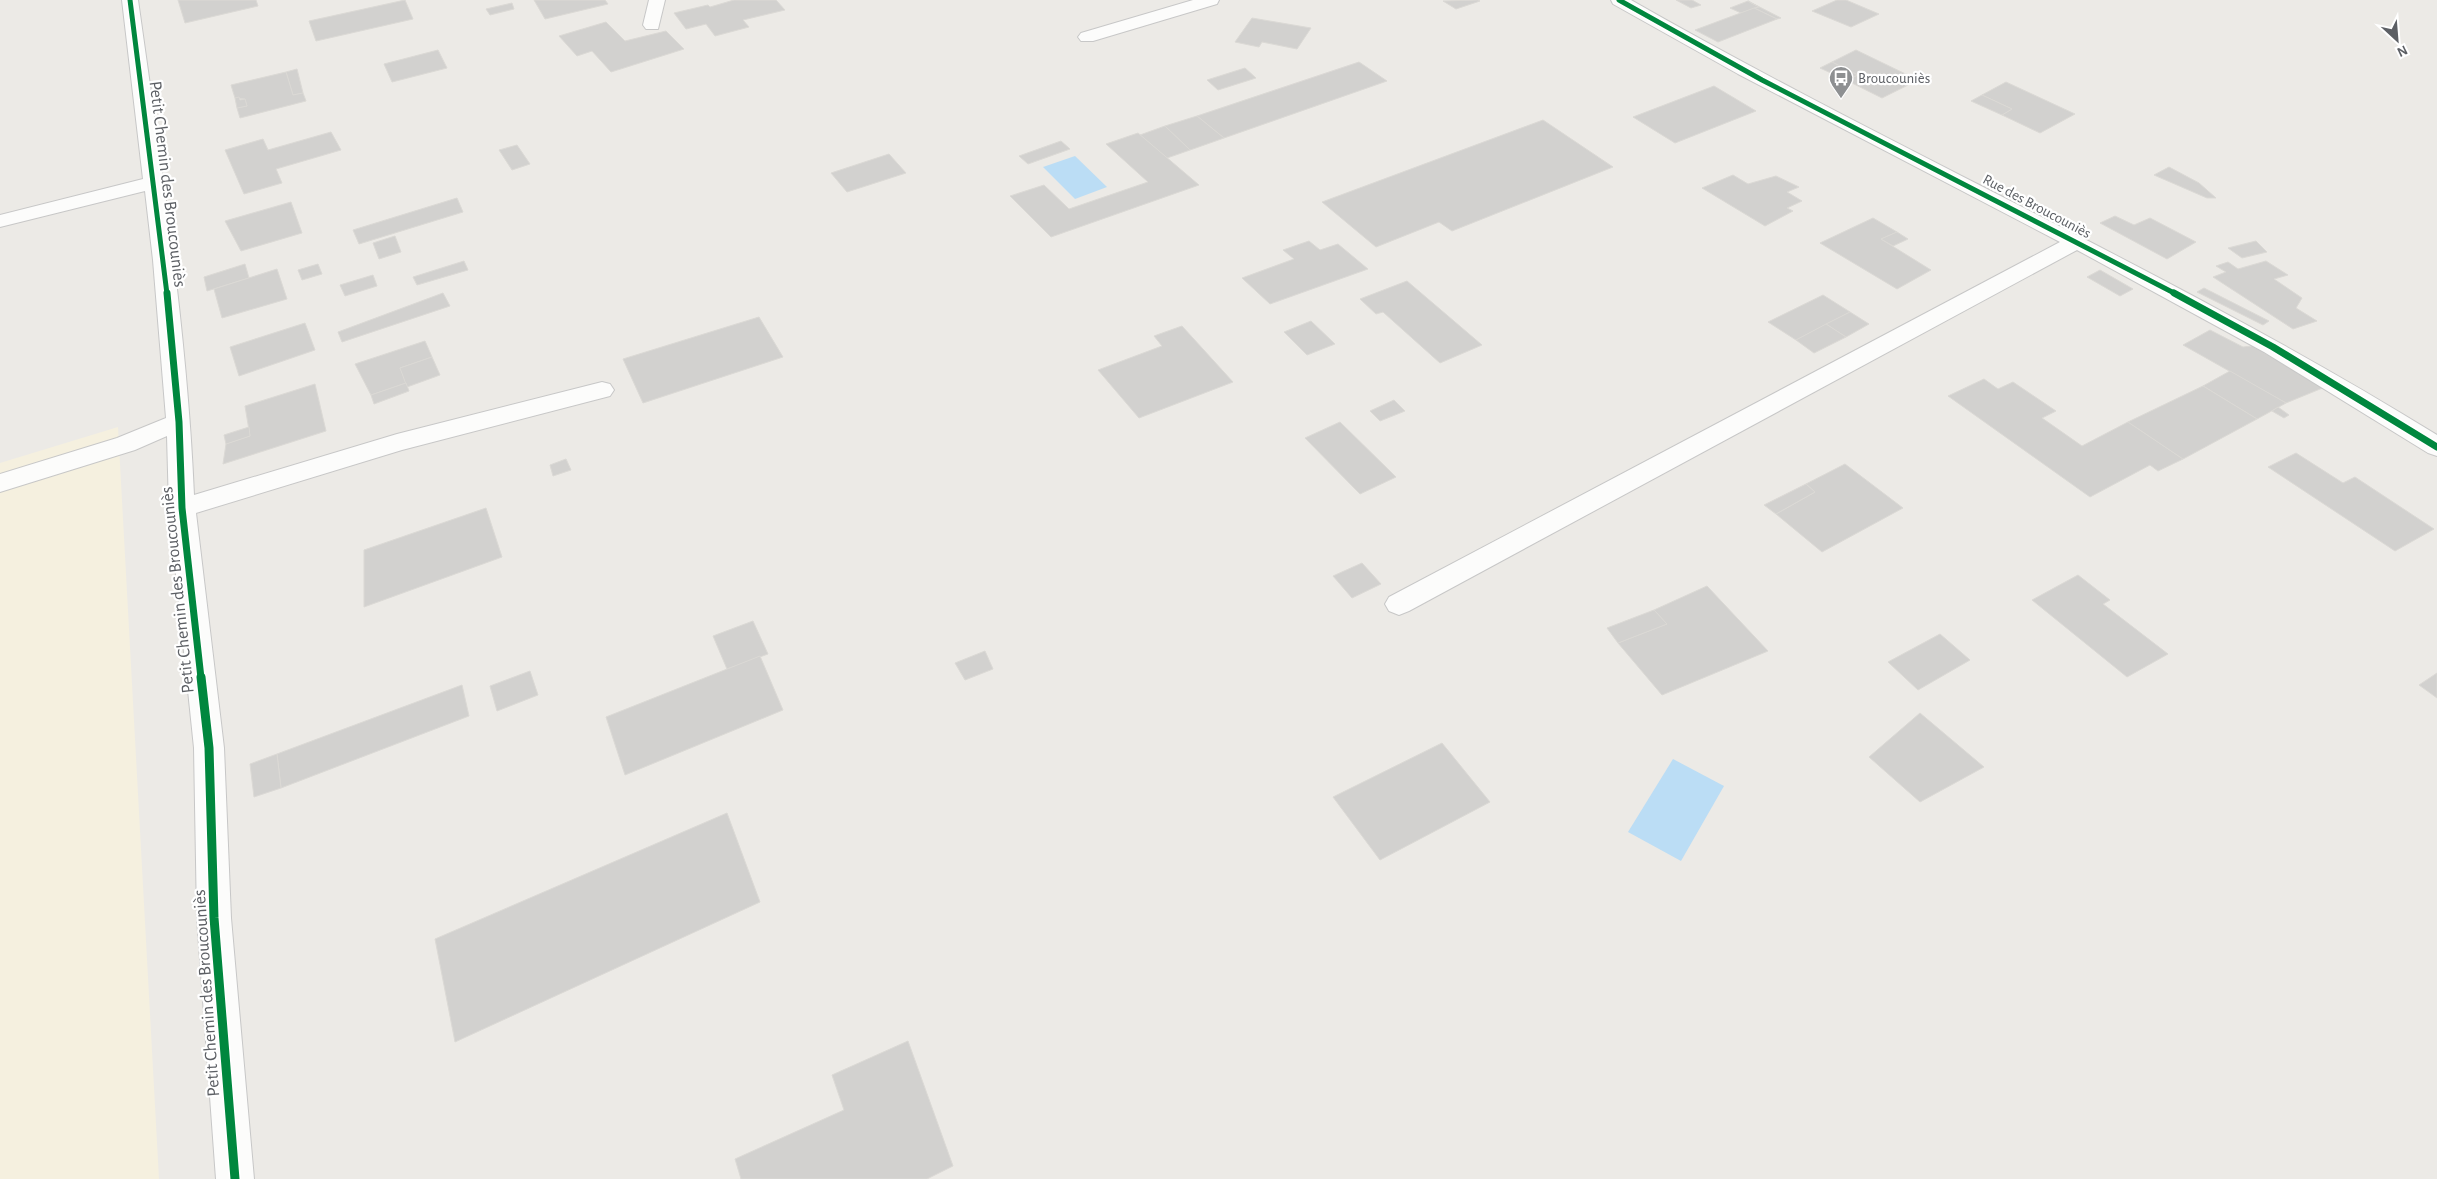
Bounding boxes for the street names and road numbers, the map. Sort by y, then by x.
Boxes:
street label: Petit Chemin des Broucouniès [145,80,189,288]
street label: Rue des Broucouniès [1980,172,2093,241]
street label: Petit Chemin des Broucouniès [158,486,198,694]
street label: Petit Chemin des Broucouniès [191,889,223,1097]

